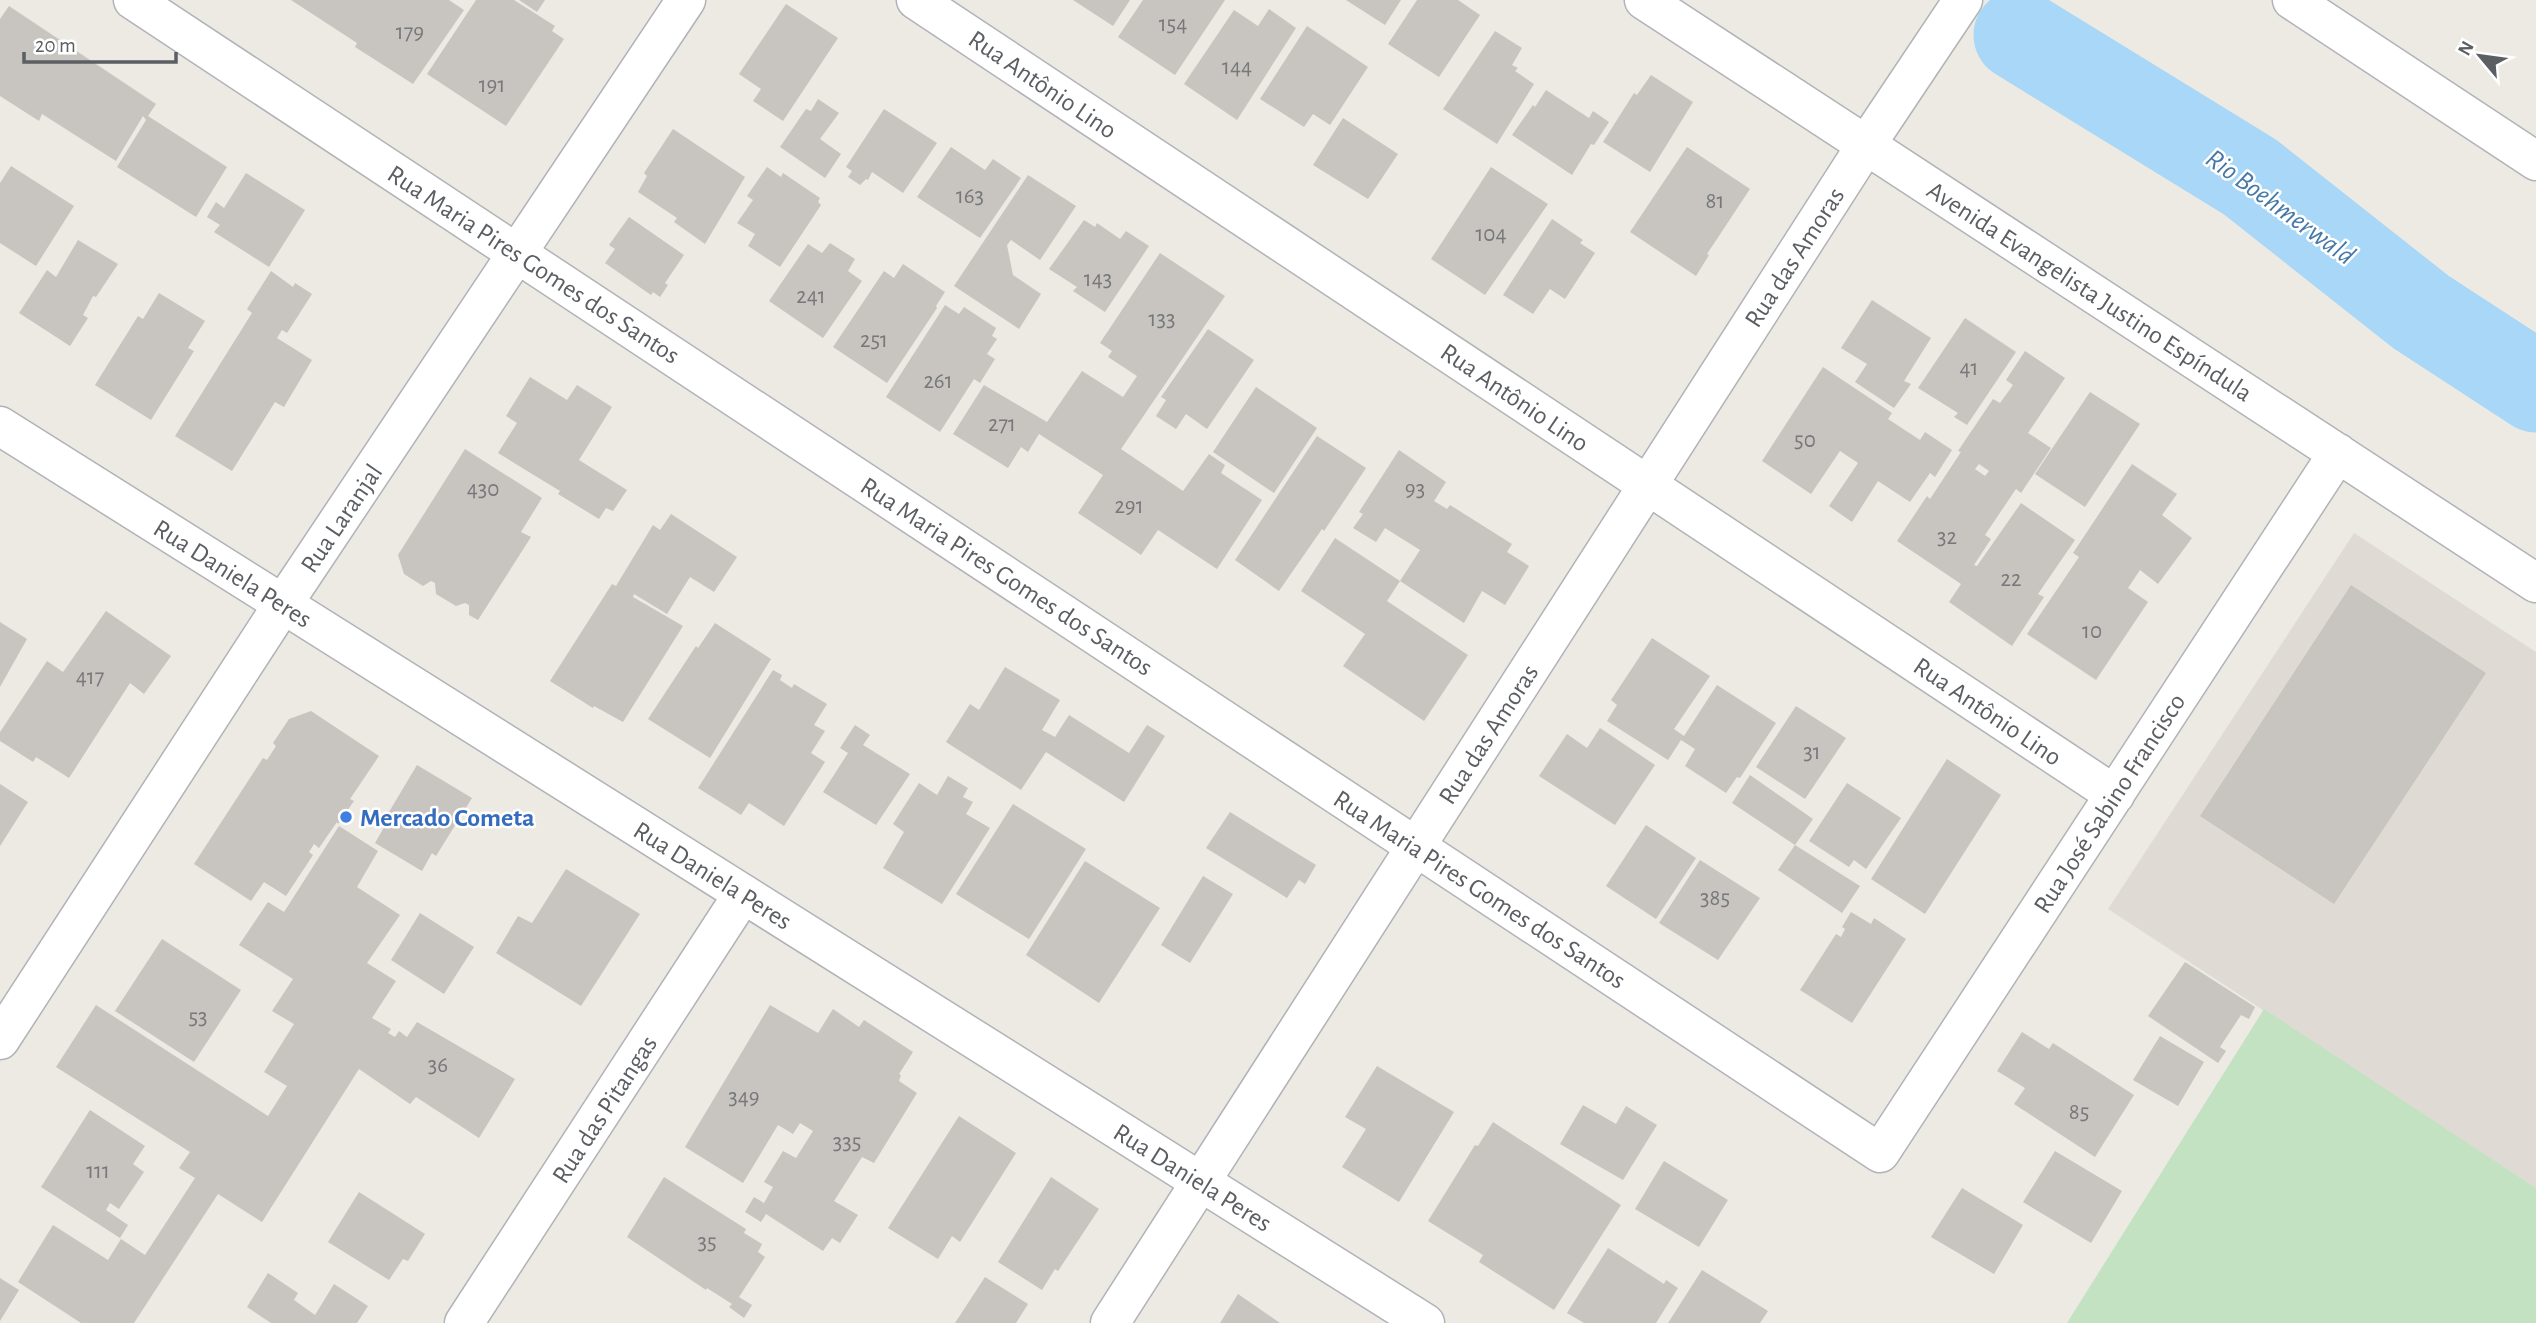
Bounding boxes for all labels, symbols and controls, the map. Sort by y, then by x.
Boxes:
house number: 154 [1159,13,1187,36]
scale bar [24,21,177,65]
house number: 179 [396,21,424,44]
north arrow [2445,21,2515,91]
street label: Rua Antônio Lino [964,26,1121,144]
text: 20 m [35,35,76,56]
text: N [2455,38,2478,59]
house number: 144 [1222,56,1252,79]
house number: 191 [479,74,505,97]
water label: Rio Boehmerwald [2200,145,2359,271]
street label: Rua Maria Pires Gomes dos Santos [383,161,684,369]
street label: Avenida Evangelista Justino Espíndula [1922,177,2257,407]
street label: Rua das Amoras [1740,183,1850,332]
house number: 163 [956,185,984,208]
house number: 81 [1706,190,1724,213]
house number: 104 [1475,223,1507,246]
house number: 143 [1084,268,1112,291]
house number: 241 [796,285,826,308]
house number: 133 [1149,308,1175,331]
house number: 251 [860,329,888,352]
street label: Rua Antônio Lino [1436,339,1593,457]
house number: 41 [1960,357,1978,380]
house number: 261 [923,370,953,393]
house number: 271 [988,413,1016,436]
house number: 50 [1794,429,1816,452]
street label: Rua Laranjal [296,460,387,578]
street label: Rua Maria Pires Gomes dos Santos [856,473,1157,681]
house number: 430 [467,478,499,501]
house number: 93 [1405,478,1425,501]
house number: 291 [1114,495,1144,518]
street label: Rua Daniela Peres [149,515,316,633]
house number: 32 [1937,526,1957,549]
house number: 22 [2001,568,2021,591]
house number: 10 [2082,620,2102,643]
street label: Rua Antônio Lino [1909,653,2066,771]
street label: Rua das Amoras [1434,660,1544,809]
house number: 417 [76,666,104,689]
street label: Rua José Sabino Francisco [2029,689,2190,918]
house number: 31 [1803,741,1821,764]
street label: Rua Maria Pires Gomes dos Santos [1329,786,1630,994]
place label: Mercado Cometa [360,805,535,831]
marker: Mercado Cometa [338,809,354,825]
street label: Rua Daniela Peres [629,817,796,935]
house number: 385 [1700,887,1730,910]
house number: 53 [188,1006,208,1029]
street label: Rua das Pitangas [548,1031,662,1188]
house number: 36 [428,1054,448,1077]
house number: 349 [728,1086,760,1109]
house number: 85 [2069,1101,2089,1124]
street label: Rua Daniela Peres [1109,1119,1276,1237]
house number: 335 [833,1131,861,1154]
house number: 111 [86,1160,110,1183]
house number: 35 [697,1231,717,1254]

